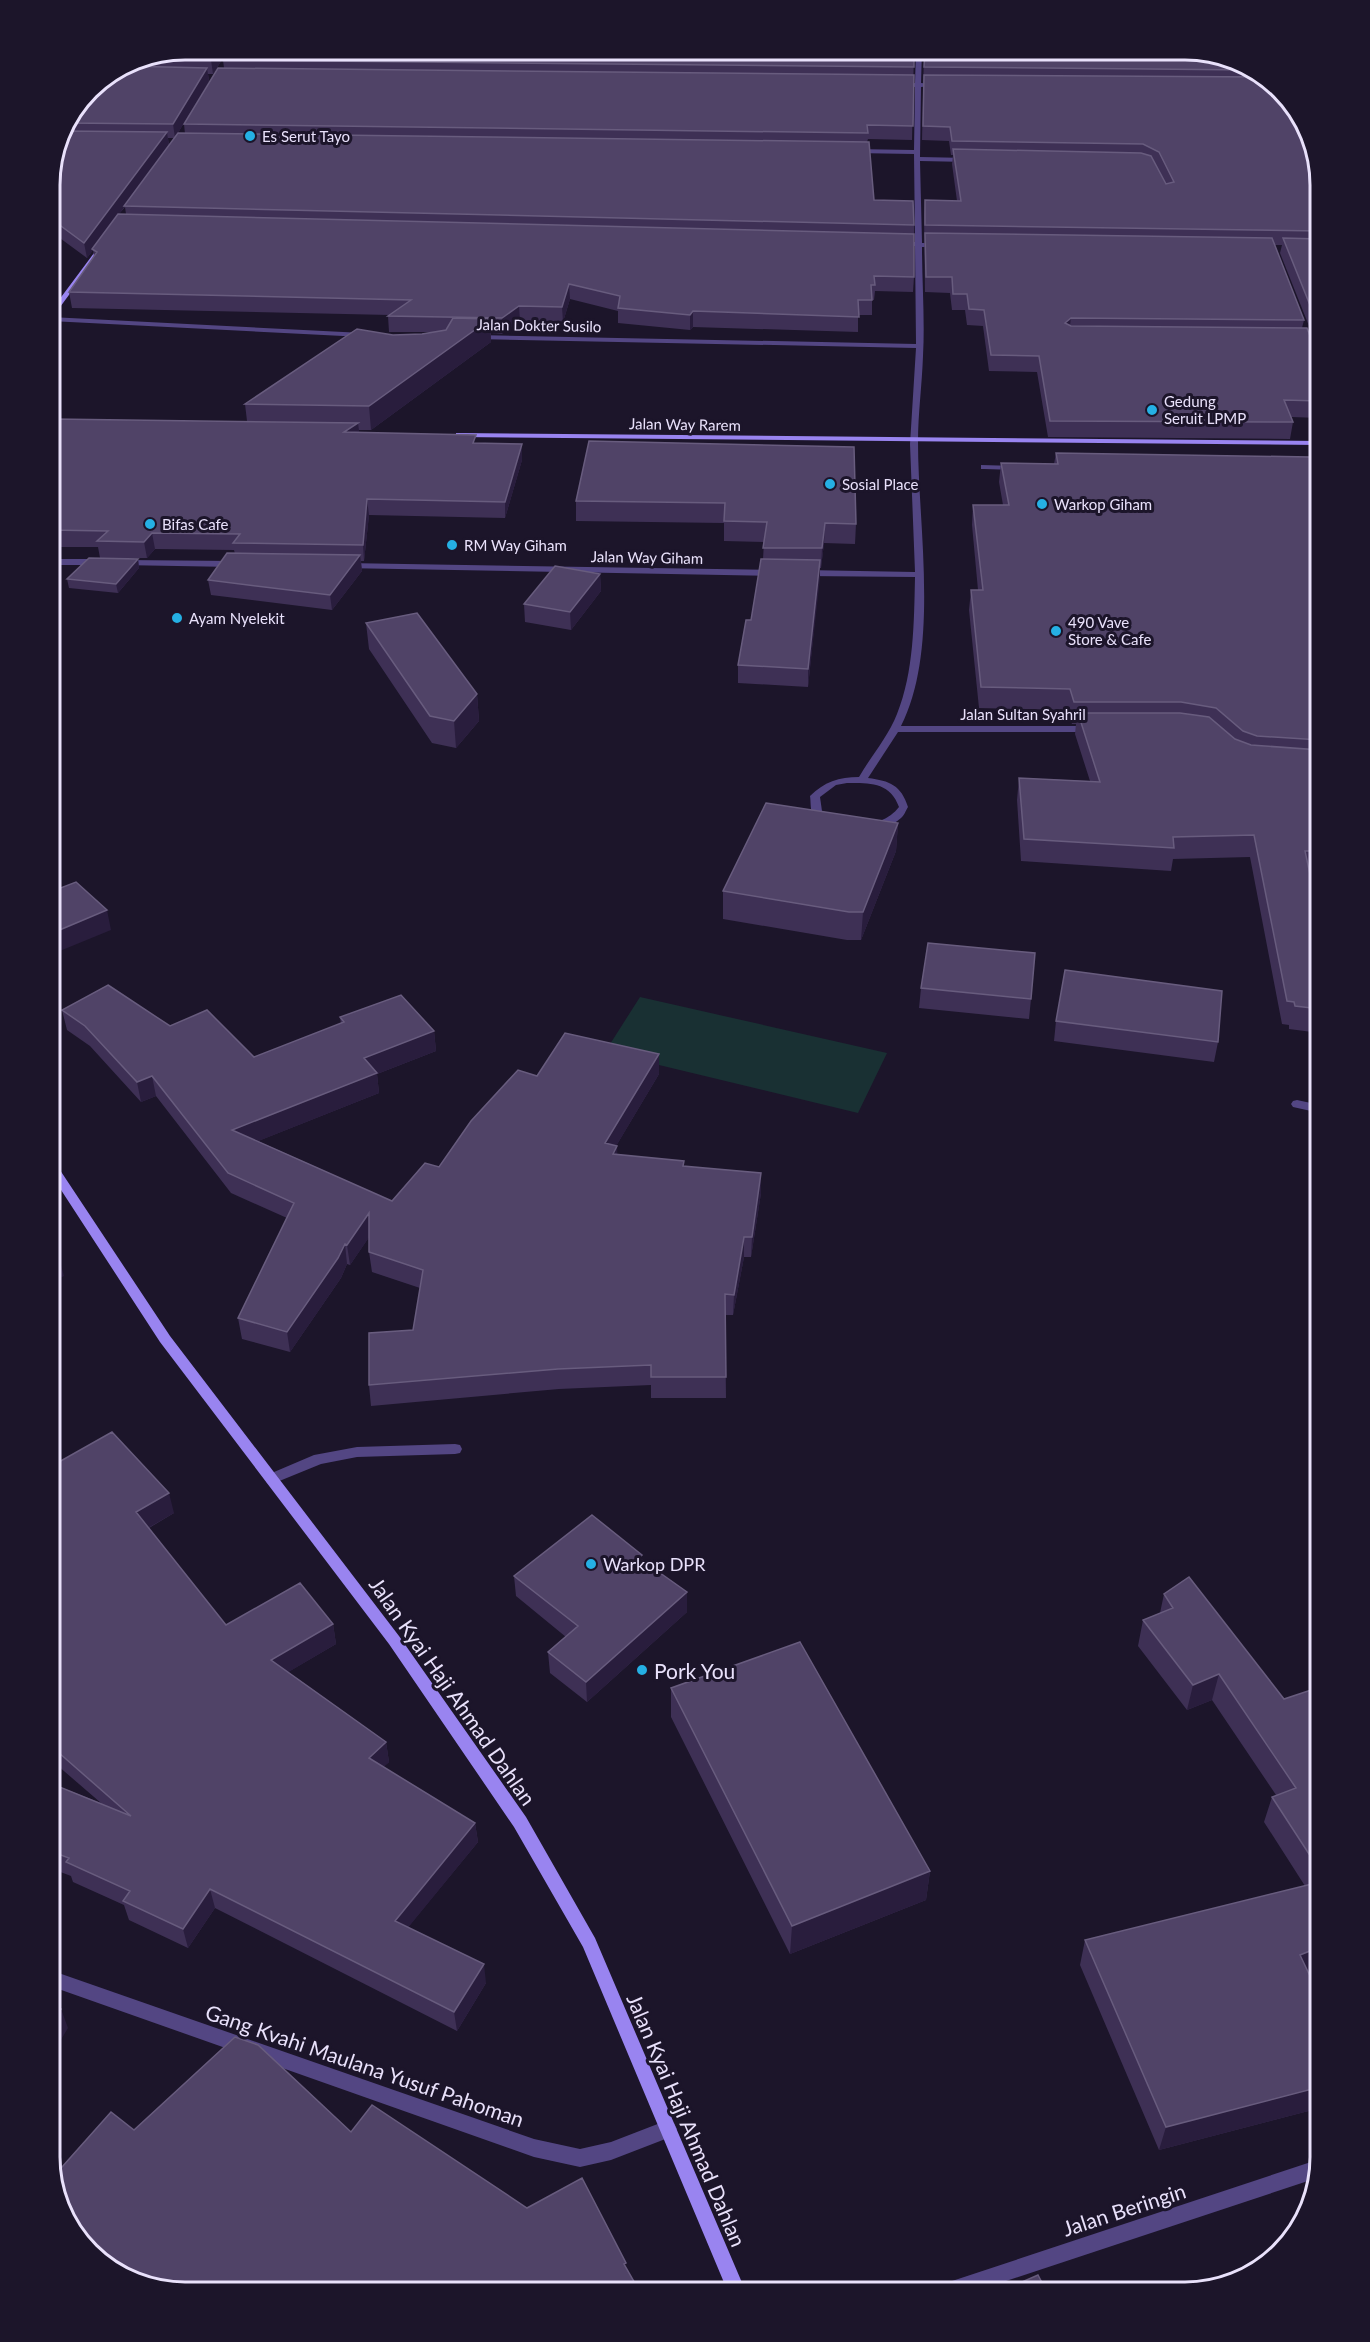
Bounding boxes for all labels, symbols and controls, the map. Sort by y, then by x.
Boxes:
place label: Es Serut Tayo [262,127,350,145]
marker: Es Serut Tayo [243,129,257,143]
street label: Jalan Dokter Susilo [476,315,602,335]
place label: Gedung Seruit LPMP [1164,392,1246,427]
marker: Gedung Seruit LPMP [1145,403,1159,417]
street label: Jalan Way Rarem [629,414,741,434]
place label: Sosial Place [842,475,919,493]
marker: Sosial Place [823,477,837,491]
place label: Warkop Giham [1054,495,1152,513]
marker: Warkop Giham [1035,497,1049,511]
place label: Bifas Cafe [162,515,229,533]
marker: Bifas Cafe [143,517,157,531]
place label: RM Way Giham [464,536,567,554]
marker: RM Way Giham [445,538,459,552]
street label: Jalan Way Giham [591,547,703,567]
place label: Ayam Nyelekit [189,609,285,627]
marker: Ayam Nyelekit [170,611,184,625]
place label: 490 Vave Store & Cafe [1068,613,1151,648]
marker: 490 Vave Store & Cafe [1049,624,1063,638]
street label: Jalan Sultan Syahril [960,705,1086,723]
place label: Warkop DPR [603,1553,706,1575]
marker: Warkop DPR [584,1557,598,1571]
street label: Jalan Kyai Haji Ahmad Dahlan [365,1572,541,1810]
place label: Pork You [654,1658,735,1683]
marker: Pork You [635,1663,649,1677]
street label: Jalan Kyai Haji Ahmad Dahlan [622,1990,752,2250]
street label: Gang Kvahi Maulana Yusuf Pahoman [202,1999,528,2131]
street label: Jalan Beringin [1059,2177,1189,2241]

